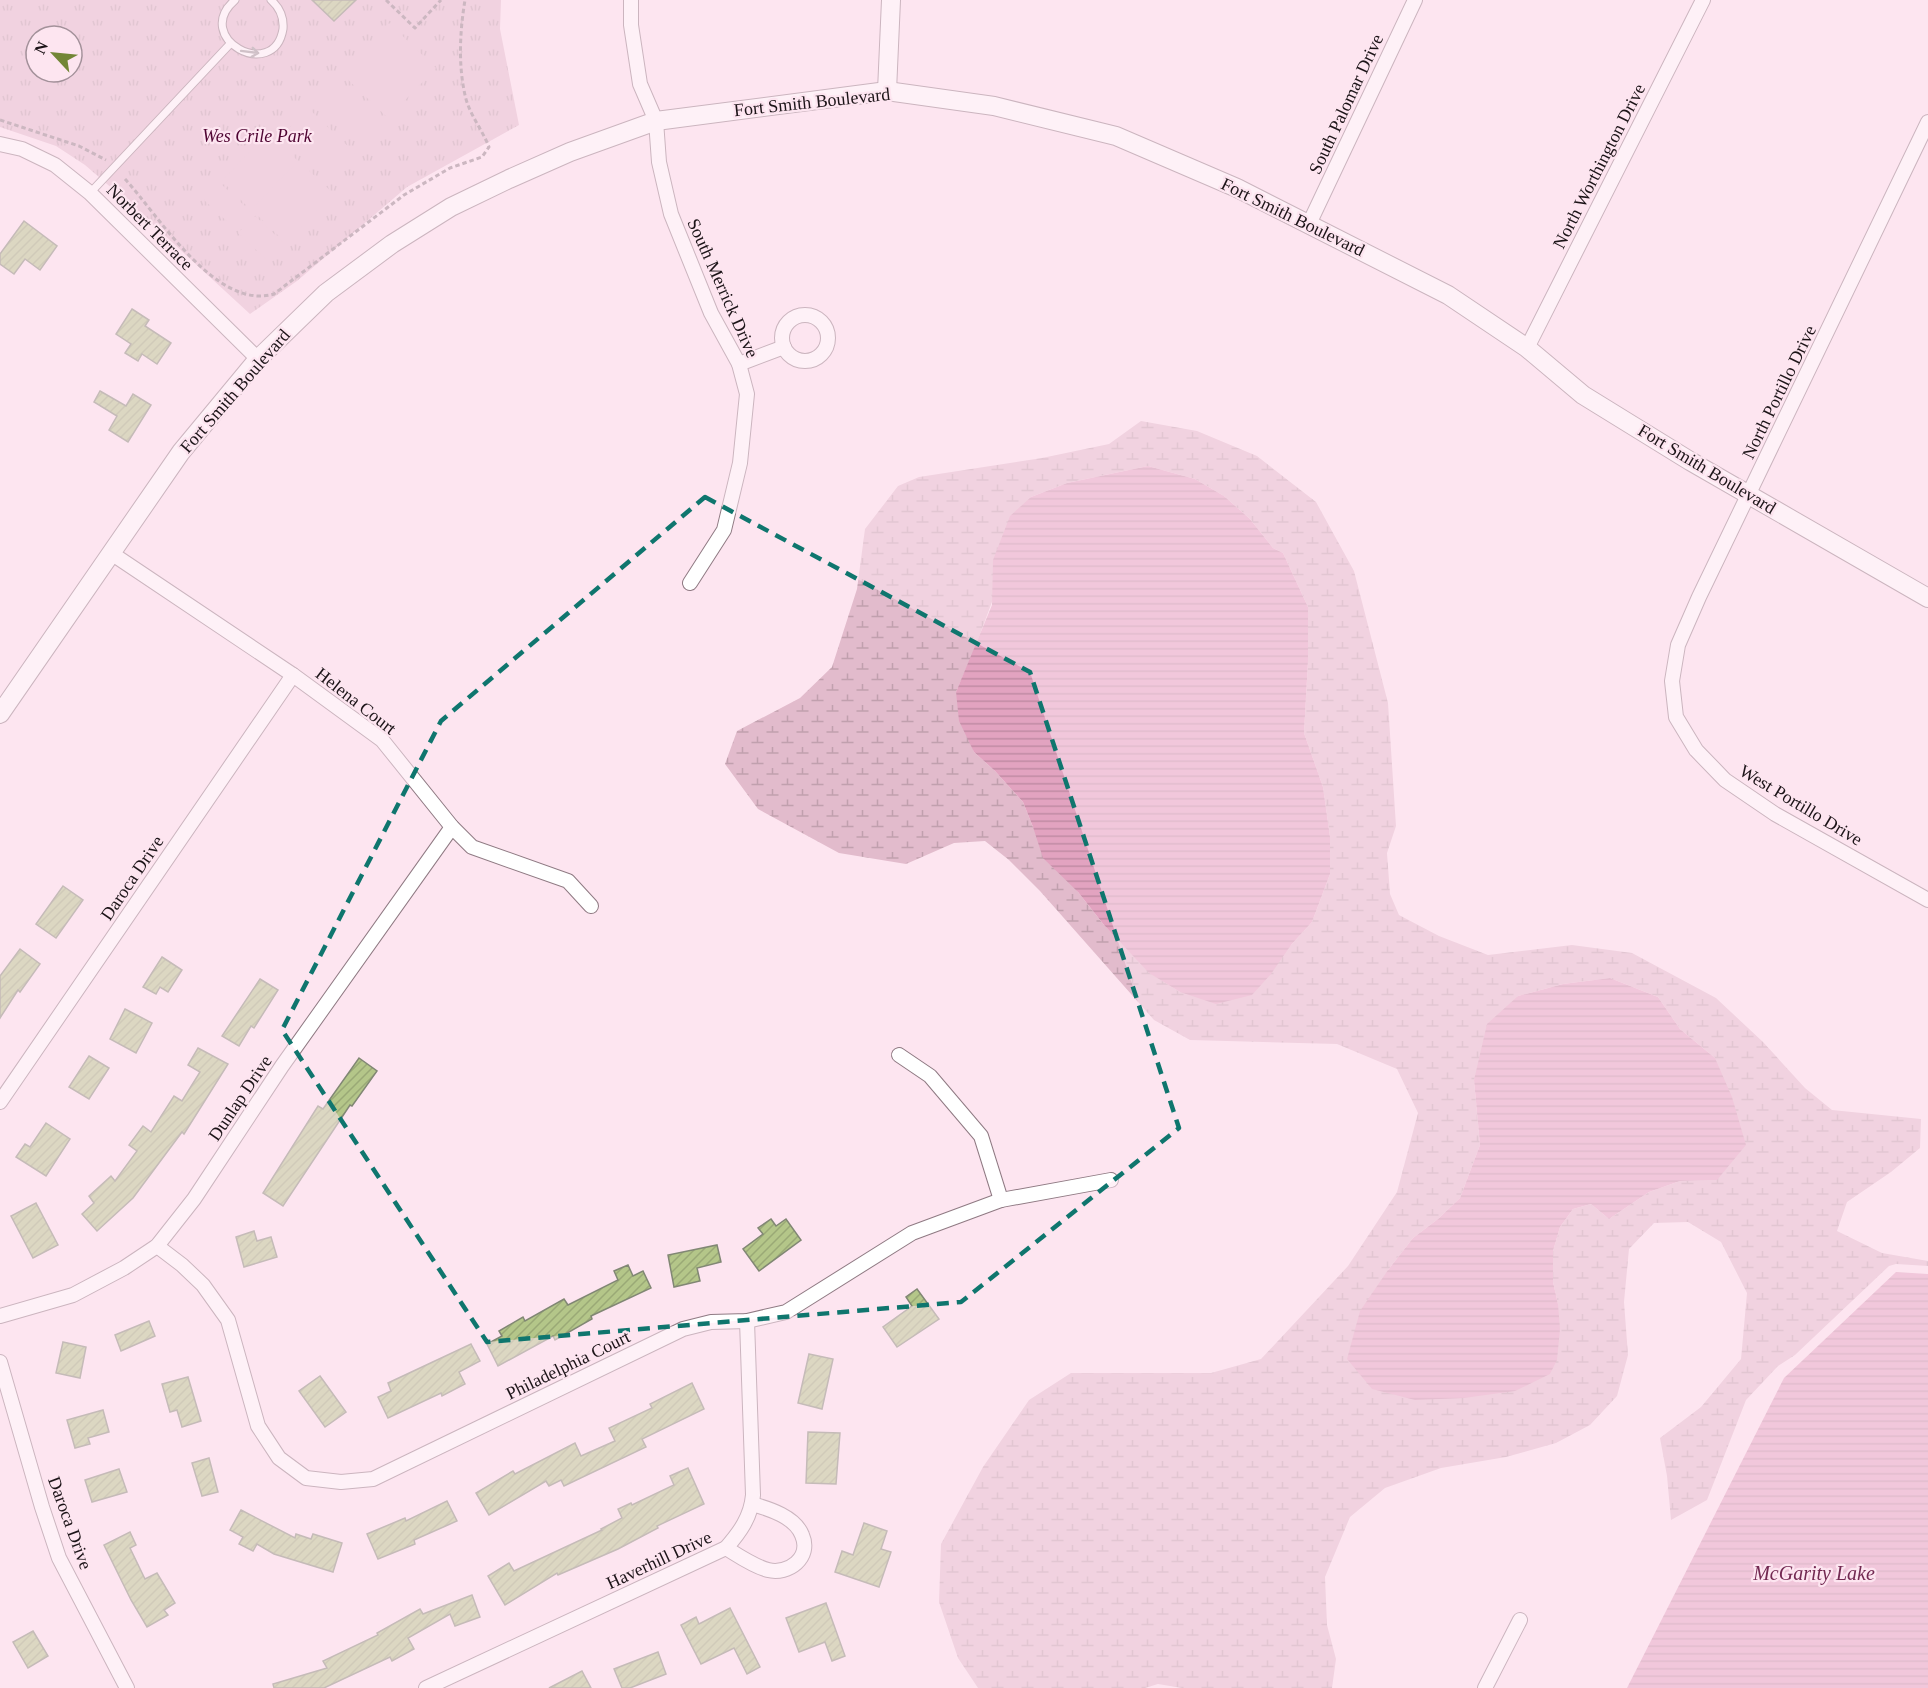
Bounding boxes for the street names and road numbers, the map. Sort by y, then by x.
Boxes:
street label: South Palomar Drive [1305,31,1387,177]
street label: North Worthington Drive [1549,80,1649,252]
street label: Fort Smith Boulevard [733,84,891,120]
street label: Fort Smith Boulevard [1218,174,1368,260]
street label: Norbert Terrace [103,180,197,274]
street label: South Merrick Drive [683,215,763,361]
street label: North Portillo Drive [1738,322,1820,462]
street label: Fort Smith Boulevard [176,325,294,457]
street label: Fort Smith Boulevard [1635,420,1779,518]
street label: Helena Court [312,663,400,739]
street label: West Portillo Drive [1736,760,1866,850]
street label: Daroca Drive [96,832,168,924]
street label: Dunlap Drive [204,1052,276,1144]
street label: Philadelphia Court [503,1326,633,1404]
street label: Daroca Drive [44,1474,96,1572]
street label: Haverhill Drive [603,1527,715,1593]

